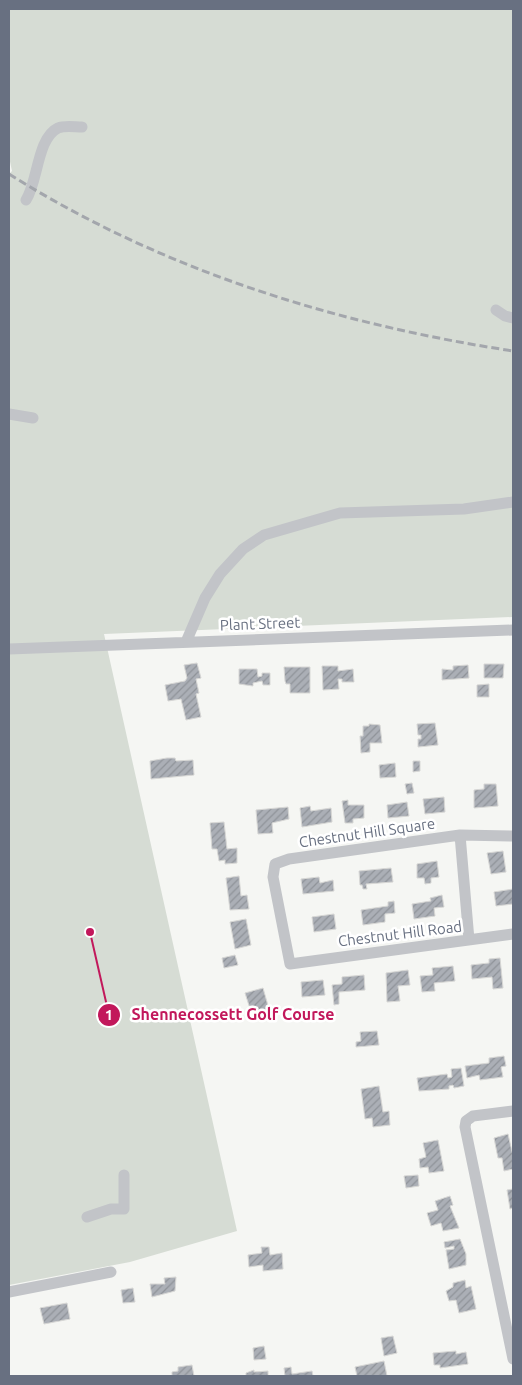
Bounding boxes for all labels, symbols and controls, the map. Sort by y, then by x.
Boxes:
street label: Plant Street [219,614,301,633]
street label: Chestnut Hill Square [298,815,436,850]
street label: Chestnut Hill Road [337,917,463,950]
callout: Shennecossett Golf Course [97,999,345,1030]
text: Shennecossett Golf Course [131,1005,335,1023]
text: 1 [105,1006,113,1023]

